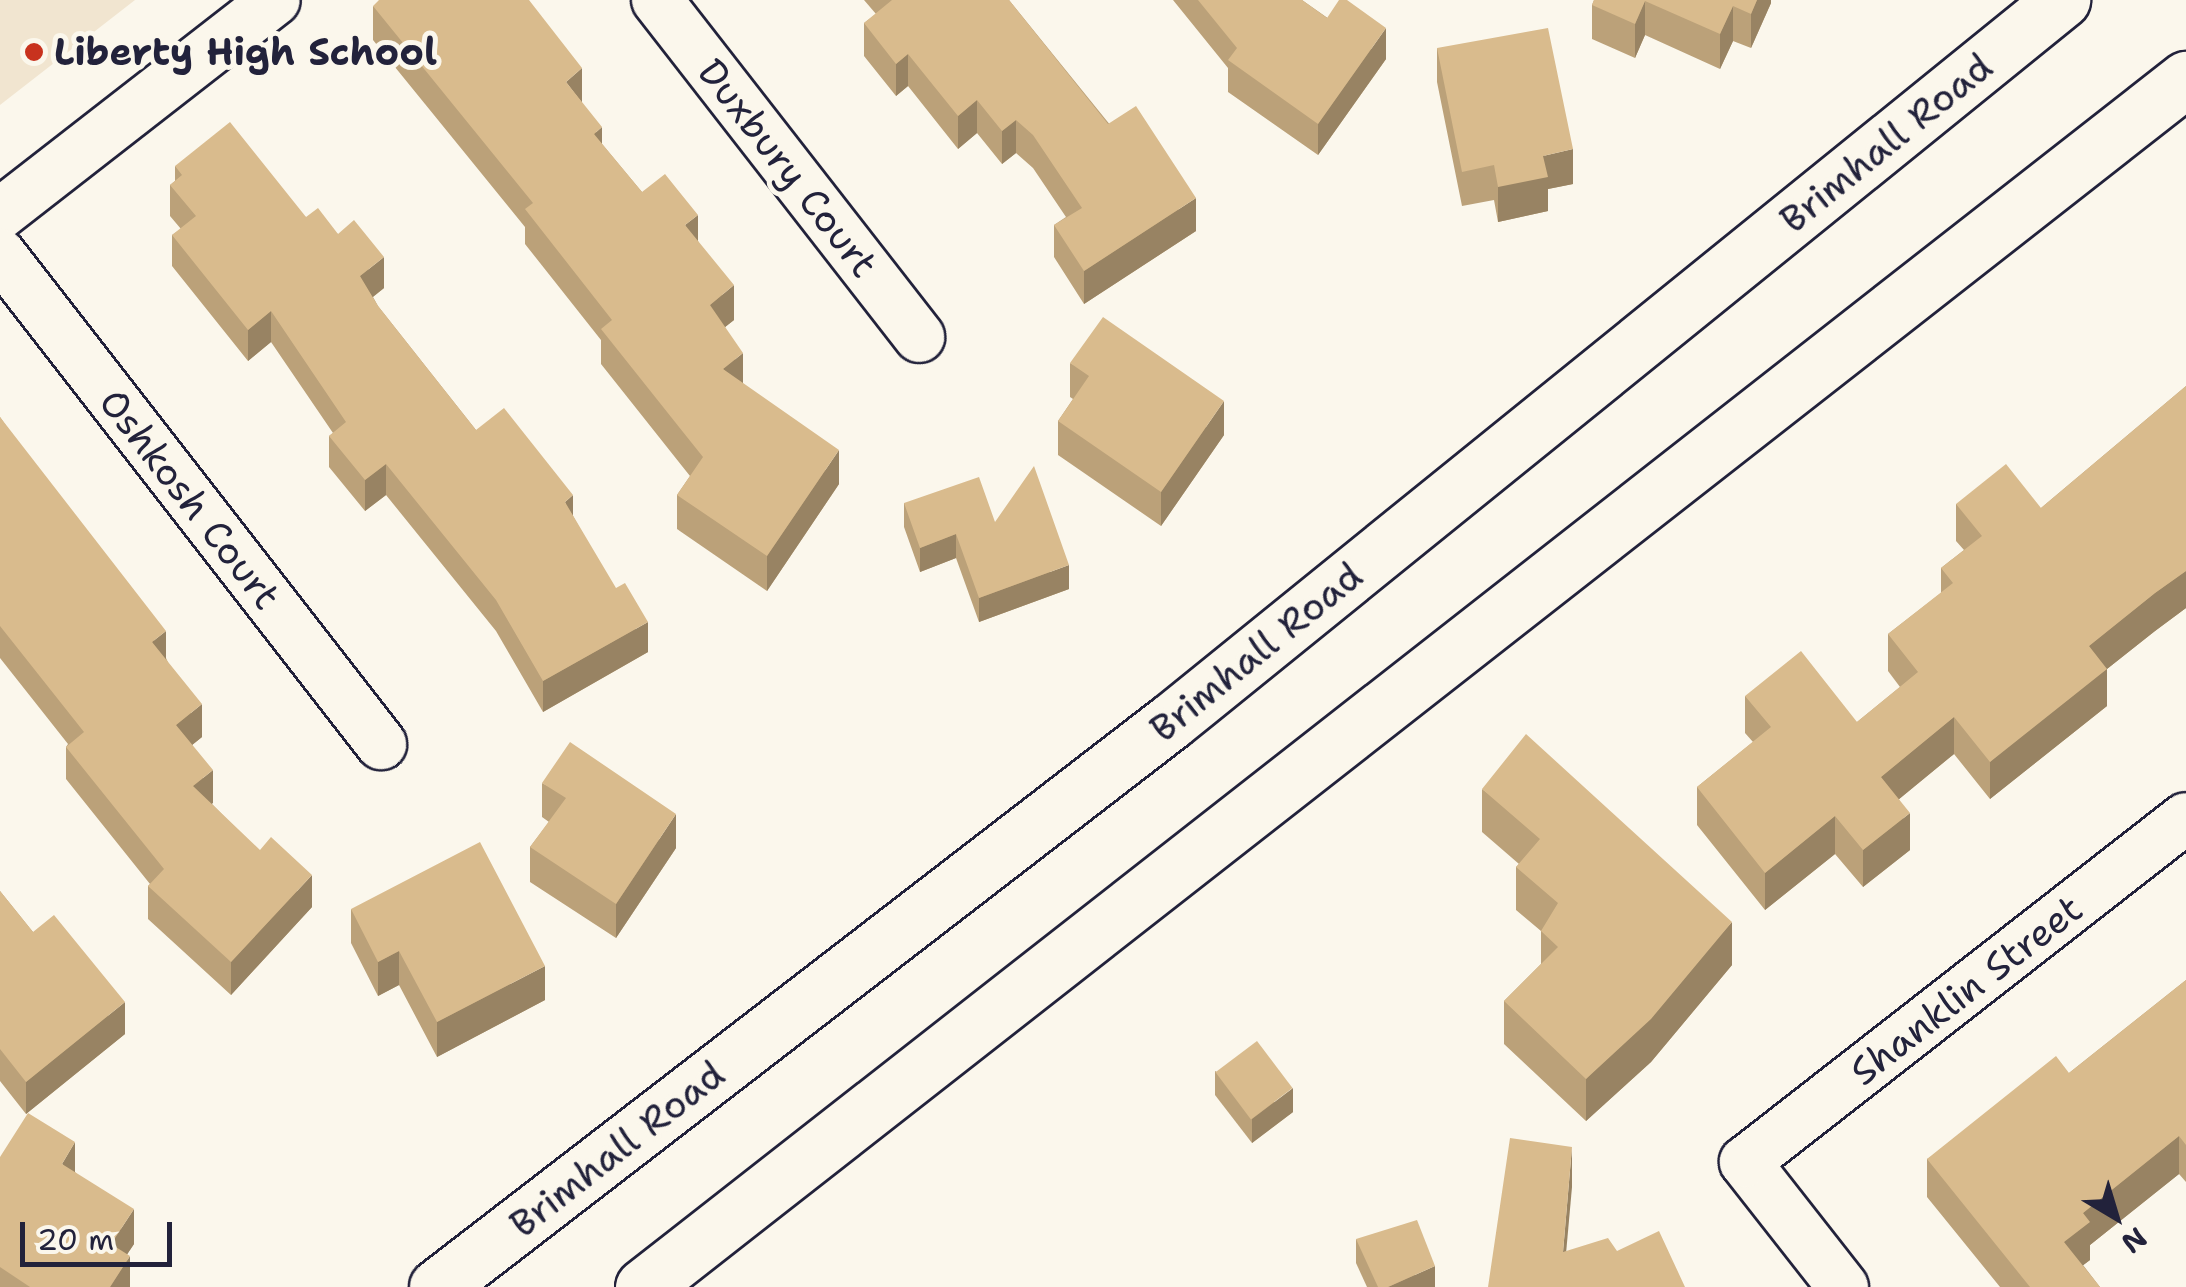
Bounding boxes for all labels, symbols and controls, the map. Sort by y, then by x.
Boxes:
place label: Liberty High School [54,29,437,75]
marker: Liberty High School [23,41,45,63]
street label: Brimhall Road [1771,44,2001,242]
street label: Duxbury Court [689,50,887,286]
street label: Oshkosh Court [90,380,290,618]
street label: Brimhall Road [1141,553,1371,751]
street label: Shanklin Street [1841,885,2091,1095]
street label: Brimhall Road [501,1051,733,1247]
north arrow [2066,1167,2166,1267]
scale bar [25,1202,178,1264]
text: 20 m [37,1219,114,1260]
text: N [2114,1219,2155,1262]

